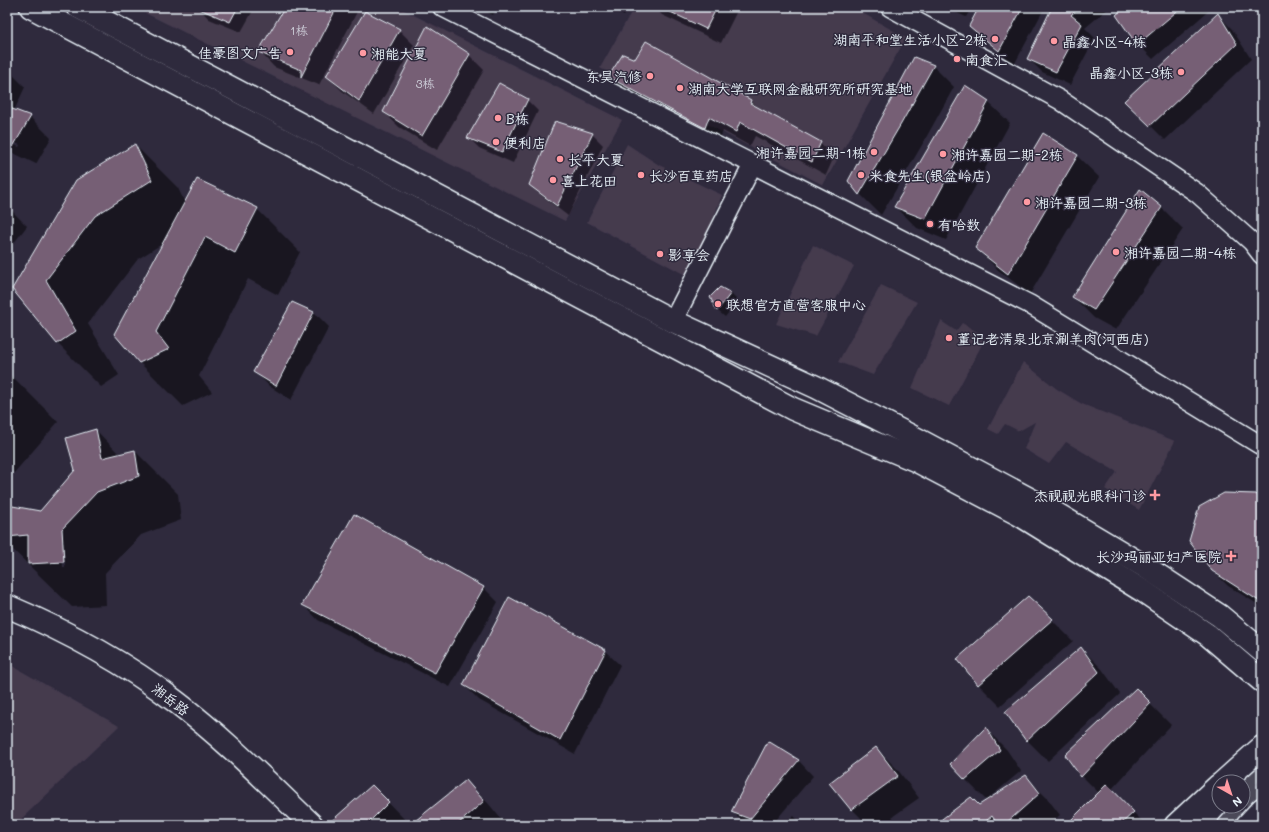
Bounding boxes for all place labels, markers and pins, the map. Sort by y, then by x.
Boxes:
place label: 湖南平和堂生活小区-2栋 [833,30,987,49]
place label: 晶鑫小区-4栋 [1062,32,1146,51]
marker: 湖南平和堂生活小区-2栋 [990,34,1000,44]
marker: 晶鑫小区-4栋 [1049,36,1059,46]
place label: 佳豪图文广告 [198,43,282,62]
place label: 湘能大夏 [371,44,427,63]
marker: 佳豪图文广告 [285,47,295,57]
marker: 湘能大夏 [358,48,368,58]
place label: 南食汇 [965,50,1007,69]
marker: 南食汇 [952,54,962,64]
place label: 晶鑫小区-3栋 [1089,63,1173,82]
place label: 东昊汽修 [586,67,642,86]
marker: 晶鑫小区-3栋 [1176,67,1186,77]
marker: 东昊汽修 [645,71,655,81]
place label: 湖南大学互联网金融研究所研究基地 [688,79,912,98]
marker: 湖南大学互联网金融研究所研究基地 [675,83,685,93]
place label: B栋 [506,109,529,128]
marker: B栋 [493,113,503,123]
place label: 便利店 [504,133,546,152]
marker: 便利店 [491,137,501,147]
place label: 湘许嘉园二期-1栋 [756,143,866,162]
place label: 湘许嘉园二期-2栋 [951,145,1063,164]
marker: 湘许嘉园二期-1栋 [869,147,879,157]
marker: 湘许嘉园二期-2栋 [938,149,948,159]
place label: 长平大夏 [568,150,624,169]
marker: 长平大夏 [555,154,565,164]
place label: 长沙百草药店 [649,166,733,185]
place label: 米食先生(银盆岭店) [869,166,991,185]
marker: 长沙百草药店 [636,170,646,180]
marker: 米食先生(银盆岭店) [856,170,866,180]
place label: 喜上花田 [561,171,617,190]
marker: 喜上花田 [548,175,558,185]
place label: 湘许嘉园二期-3栋 [1035,193,1147,212]
marker: 湘许嘉园二期-3栋 [1022,197,1032,207]
place label: 有哈数 [938,215,980,234]
marker: 有哈数 [925,219,935,229]
place label: 湘许嘉园二期-4栋 [1124,243,1236,262]
place label: 影享会 [668,245,710,264]
marker: 湘许嘉园二期-4栋 [1111,247,1121,257]
marker: 影享会 [655,249,665,259]
place label: 联想官方直营客服中心 [726,295,866,314]
marker: 联想官方直营客服中心 [713,299,723,309]
place label: 董记老清泉北京涮羊肉(河西店) [957,329,1149,348]
marker: 董记老清泉北京涮羊肉(河西店) [944,333,954,343]
place label: 杰视视光眼科门诊 [1034,486,1146,505]
marker: 杰视视光眼科门诊 [1149,489,1161,501]
place label: 长沙玛丽亚妇产医院 [1096,547,1222,566]
marker: 长沙玛丽亚妇产医院 [1225,550,1237,562]

